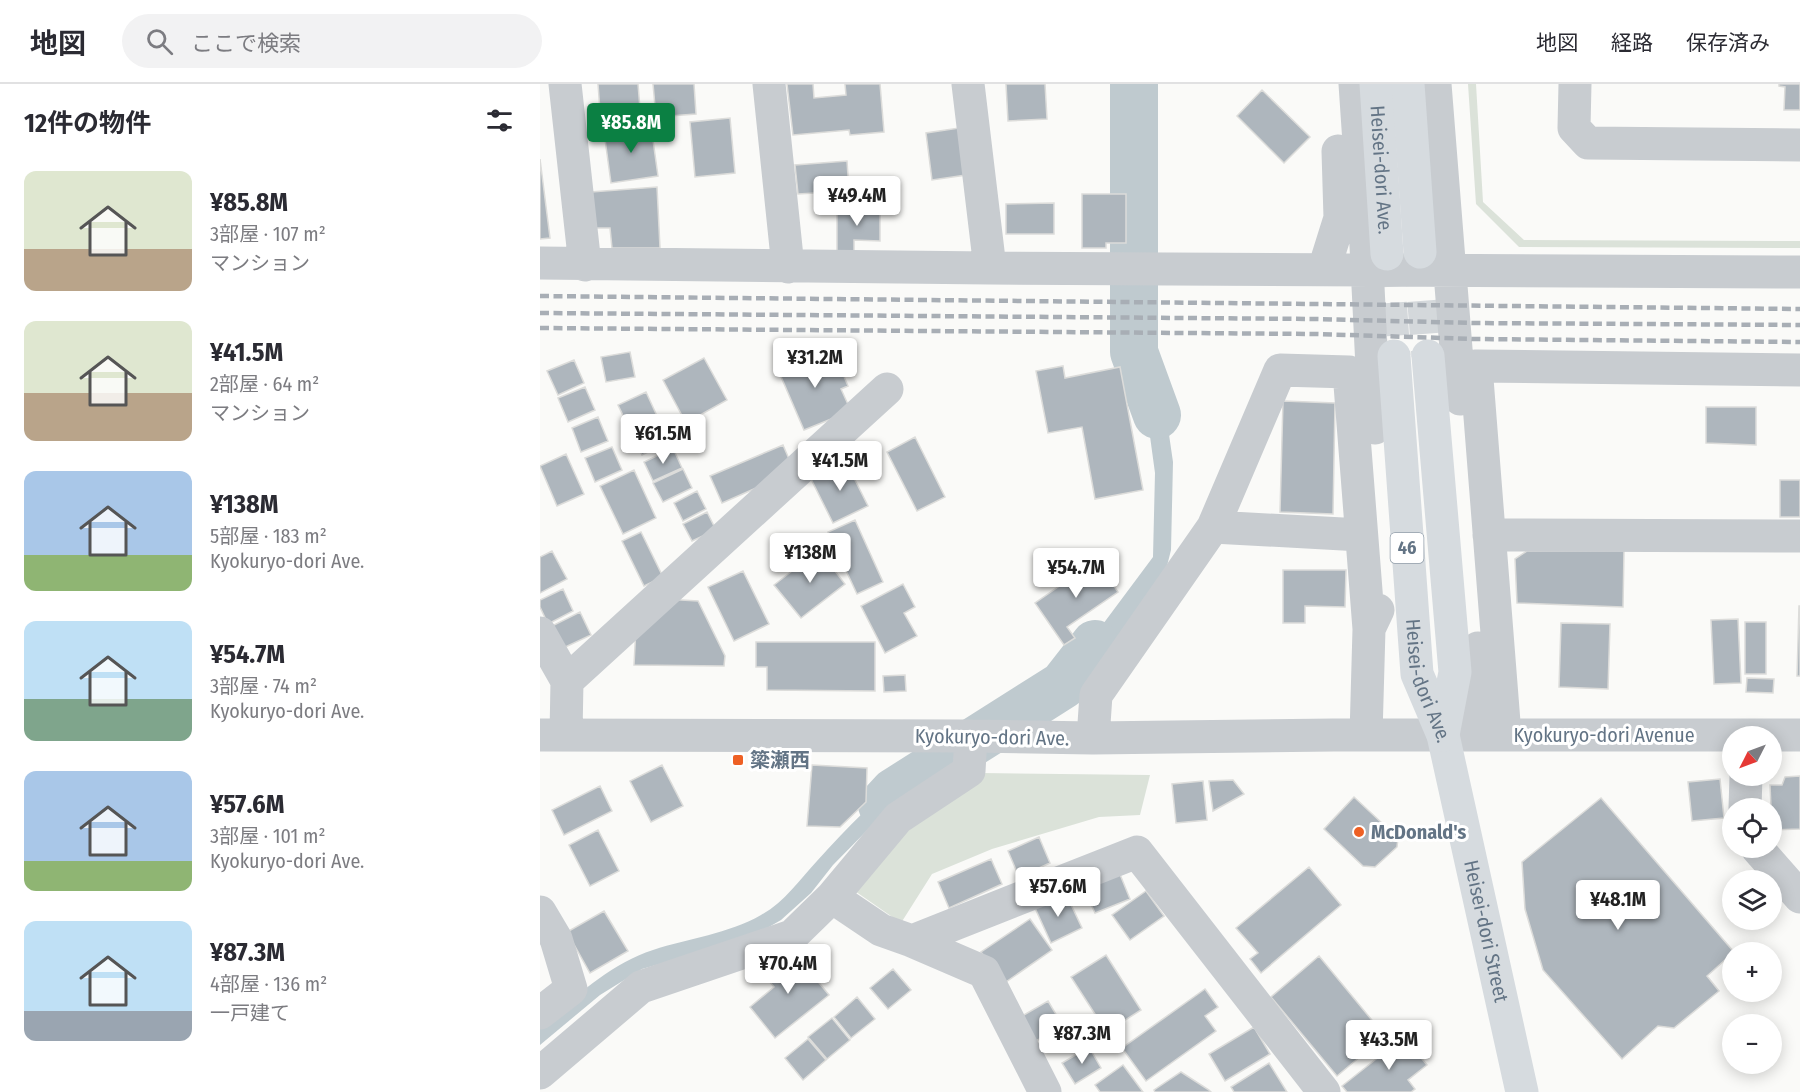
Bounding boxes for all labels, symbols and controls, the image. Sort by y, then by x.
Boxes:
search box [122,14,542,68]
icon: search [143,25,176,58]
text: 地図 [30,27,86,60]
text: ここで検索 [191,30,301,57]
text: 地図 [1536,30,1578,56]
text: 経路 [1611,30,1653,56]
text: 保存済み [1686,30,1770,56]
pin: ¥85.8M [582,103,680,154]
icon: filters [483,104,516,137]
street label: Heisei-dori Ave. [1365,105,1398,235]
text: 12件の物件 [24,108,151,139]
text: ¥85.8M [601,110,661,134]
pin: ¥49.4M [808,176,906,227]
text: ¥49.4M [827,183,887,207]
text: ¥85.8M [210,187,288,218]
icon: home [72,195,144,267]
text: 3部屋 · 107 m² [210,222,326,246]
text: マンション [210,251,310,275]
text: ¥41.5M [210,337,283,368]
pin: ¥31.2M [766,338,864,389]
icon: home [72,345,144,417]
text: ¥31.2M [787,345,843,369]
text: 2部屋 · 64 m² [210,372,319,396]
text: マンション [210,401,310,425]
pin: ¥61.5M [614,414,712,465]
text: ¥61.5M [635,421,691,445]
pin: ¥41.5M [791,441,889,492]
text: ¥41.5M [812,448,868,472]
text: ¥138M [210,489,278,520]
icon: home [72,495,144,567]
text: 5部屋 · 183 m² [210,524,327,548]
pin: ¥138M [768,533,852,584]
road number: 46 [1390,533,1424,563]
text: ¥138M [784,540,836,564]
pin: ¥54.7M [1027,548,1125,599]
text: Kyokuryo-dori Ave. [210,549,364,573]
text: ¥54.7M [1047,555,1105,579]
street label: Heisei-dori Ave. [1401,618,1456,745]
text: ¥54.7M [210,639,285,670]
icon: home [72,645,144,717]
text: 3部屋 · 74 m² [210,674,317,698]
text: Kyokuryo-dori Ave. [210,699,364,723]
street label: Kyokuryo-dori Avenue [1513,723,1695,747]
street label: Kyokuryo-dori Ave. [915,724,1069,750]
north arrow [1722,726,1782,786]
map controls [1722,726,1782,1074]
place label: 簗瀬西 [750,748,810,772]
marker: 簗瀬西 [731,753,745,767]
text: ¥57.6M [210,789,284,820]
icon: home [72,795,144,867]
button: locate [1722,798,1782,858]
place label: McDonald's [1371,820,1466,844]
text: 3部屋 · 101 m² [210,824,325,848]
marker: McDonald's [1352,825,1366,839]
text: Kyokuryo-dori Ave. [210,849,364,873]
street label: Heisei-dori Street [1459,858,1514,1005]
pin: ¥57.6M [1009,867,1107,918]
button: layers [1722,870,1782,930]
text: ¥57.6M [1029,874,1087,898]
pin: ¥48.1M [1569,880,1667,931]
text: ¥48.1M [1590,887,1646,911]
text: ¥87.3M [210,937,285,968]
button: + [1722,942,1782,1002]
pin: ¥70.4M [739,944,837,995]
icon: home [72,945,144,1017]
text: ¥70.4M [759,951,817,975]
text: 4部屋 · 136 m² [210,972,327,996]
text: 一戸建て [210,1001,290,1025]
pin: ¥87.3M [1033,1014,1131,1065]
button: − [1722,1014,1782,1074]
pin: ¥43.5M [1340,1020,1438,1071]
text: ¥87.3M [1053,1021,1111,1045]
text: ¥43.5M [1360,1027,1418,1051]

